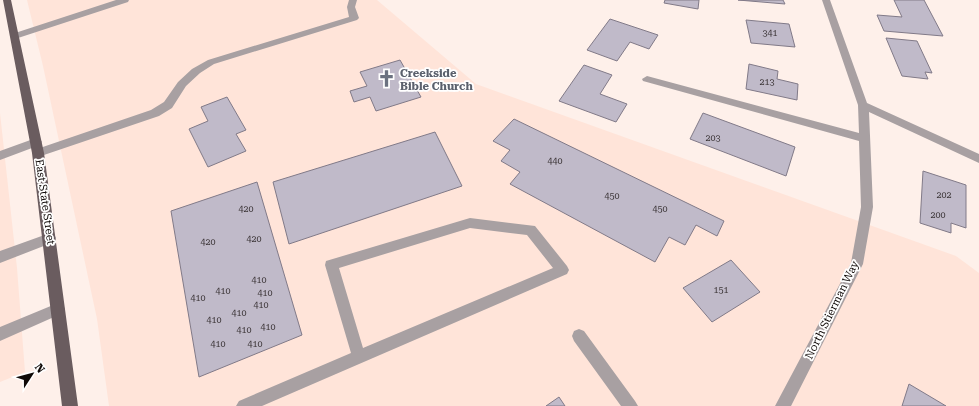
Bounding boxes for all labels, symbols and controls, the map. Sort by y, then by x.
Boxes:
house number: 341 [762,28,778,38]
place label: Creekside Bible Church [400,67,473,93]
church icon: Creekside Bible Church [377,69,397,89]
house number: 213 [759,77,775,87]
house number: 203 [705,133,721,143]
house number: 440 [547,156,563,166]
street label: East State Street [33,158,57,246]
house number: 202 [936,190,952,200]
house number: 450 [604,191,620,201]
house number: 420 [238,204,254,214]
house number: 450 [652,204,668,214]
house number: 200 [930,210,946,220]
house number: 420 [246,234,262,244]
house number: 420 [200,237,216,247]
street label: North Stierman Way [803,258,862,361]
house number: 410 [251,275,267,285]
house number: 151 [713,285,729,295]
house number: 410 [215,286,231,296]
house number: 410 [257,288,273,298]
house number: 410 [190,293,206,303]
house number: 410 [253,300,269,310]
house number: 410 [231,308,247,318]
house number: 410 [206,315,222,325]
house number: 410 [260,322,276,332]
house number: 410 [236,325,252,335]
house number: 410 [210,339,226,349]
house number: 410 [247,339,263,349]
north arrow [12,354,52,394]
text: N [32,361,48,376]

